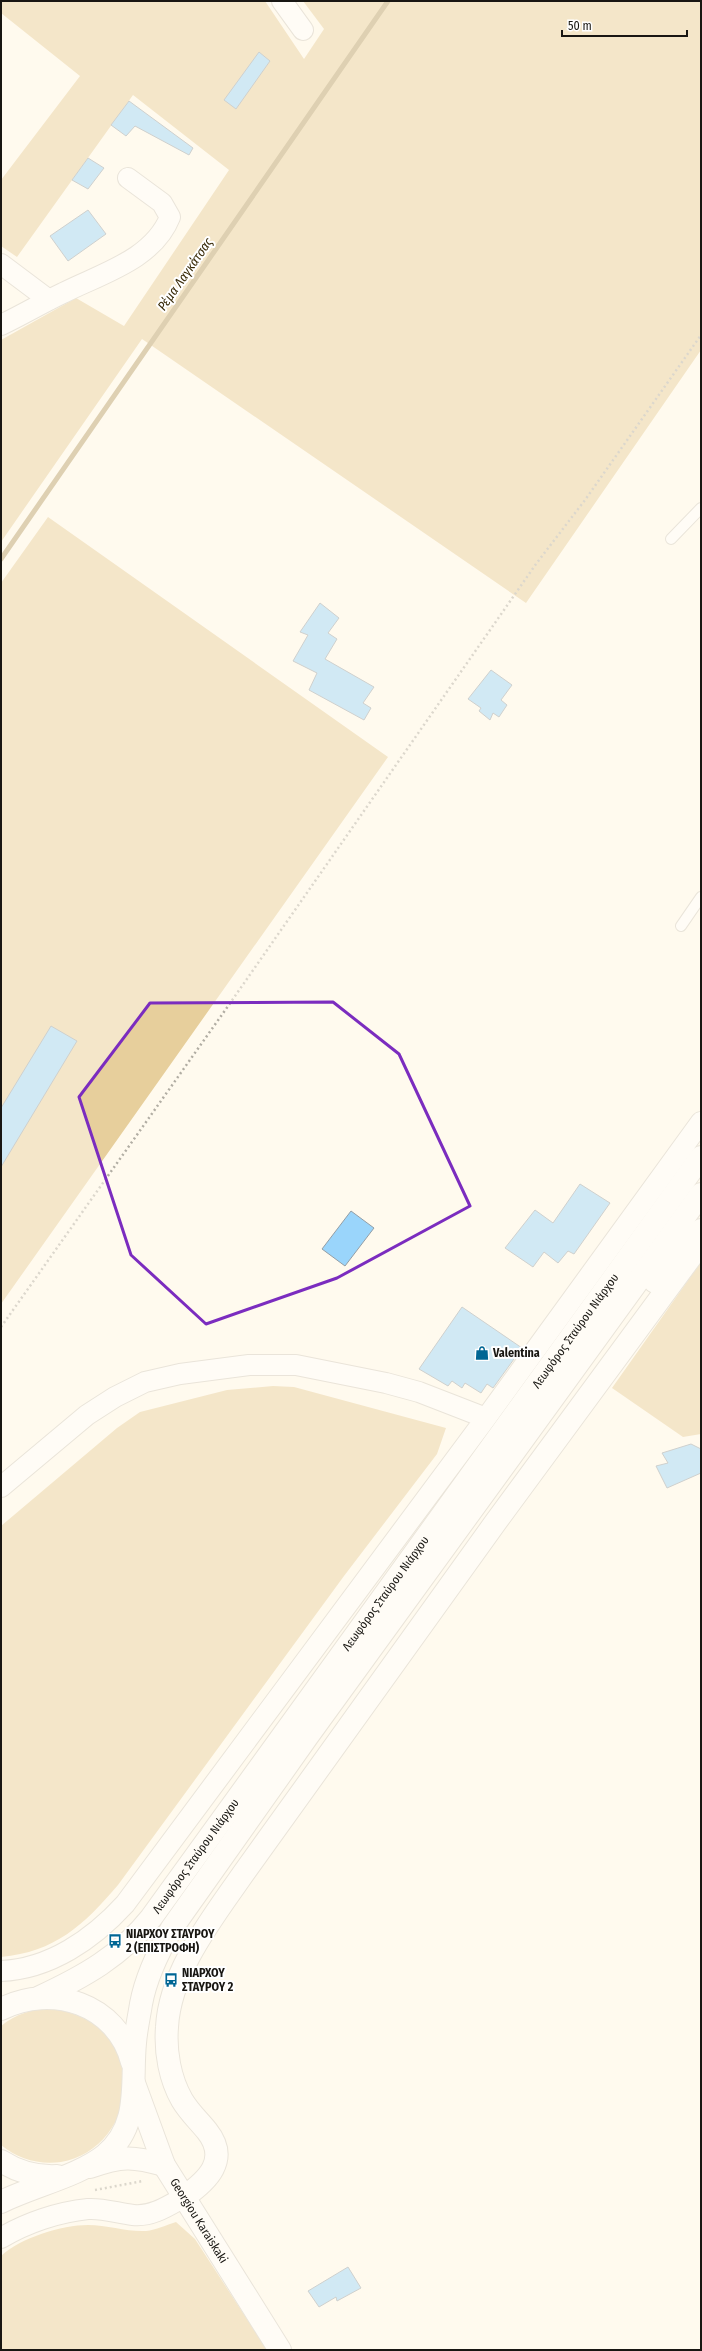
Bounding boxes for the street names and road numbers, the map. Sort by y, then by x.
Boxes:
street label: Λεωφόρος Σταύρου Νιάρχου [529,1271,621,1391]
street label: Λεωφόρος Σταύρου Νιάρχου [339,1533,432,1654]
street label: Λεωφόρος Σταύρου Νιάρχου [150,1796,242,1916]
street label: Georgiou Karaiskaki [167,2176,231,2266]

